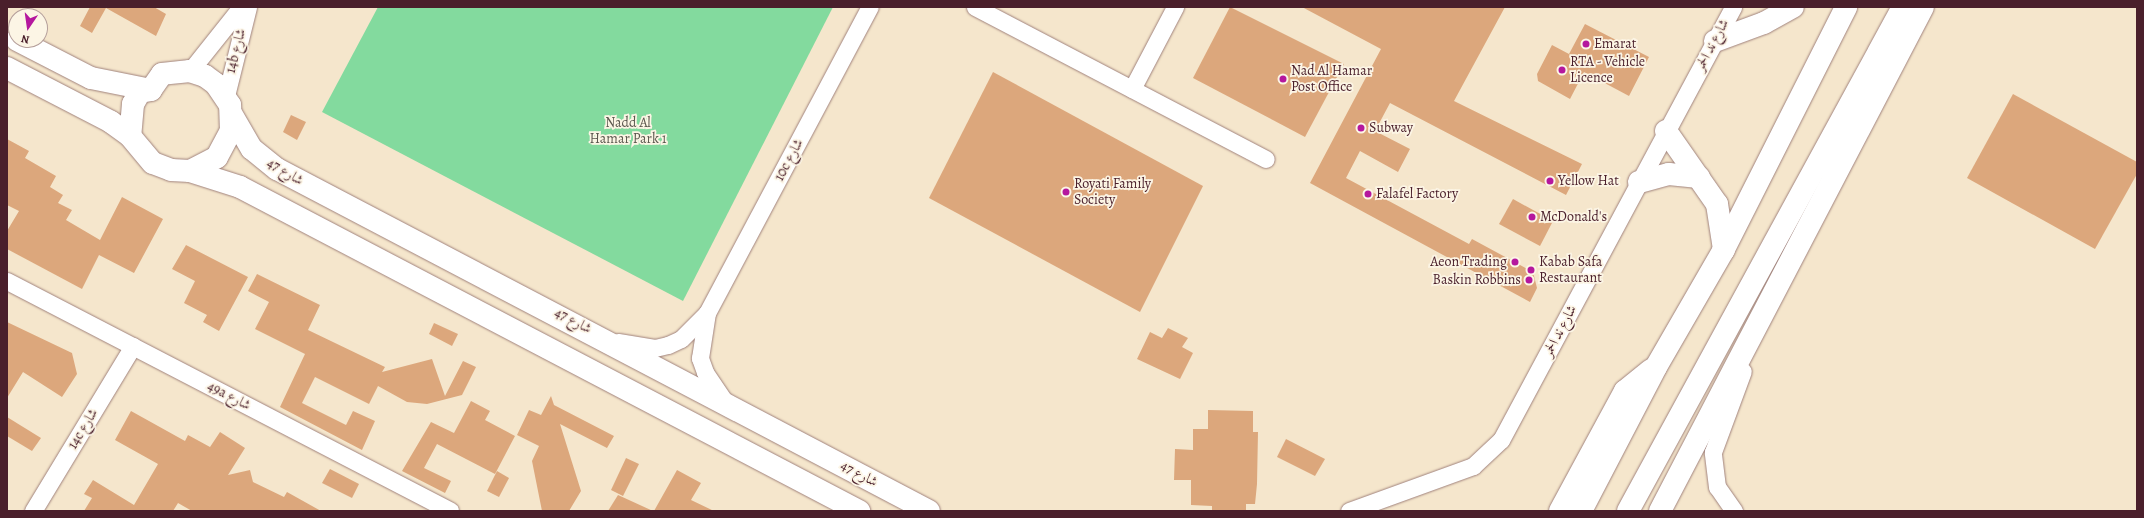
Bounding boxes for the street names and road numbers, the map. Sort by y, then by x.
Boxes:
street label: شارع ند الحمر [1691,16,1733,74]
street label: 14b شارع [222,27,250,75]
street label: 10c شارع [771,136,807,184]
street label: شارع 47 [264,155,306,189]
street label: شارع ند الحمر [1539,302,1581,360]
street label: شارع 47 [552,305,594,337]
street label: 49a شارع [205,378,253,414]
street label: 14c شارع [64,406,102,452]
street label: شارع 47 [838,457,880,491]

